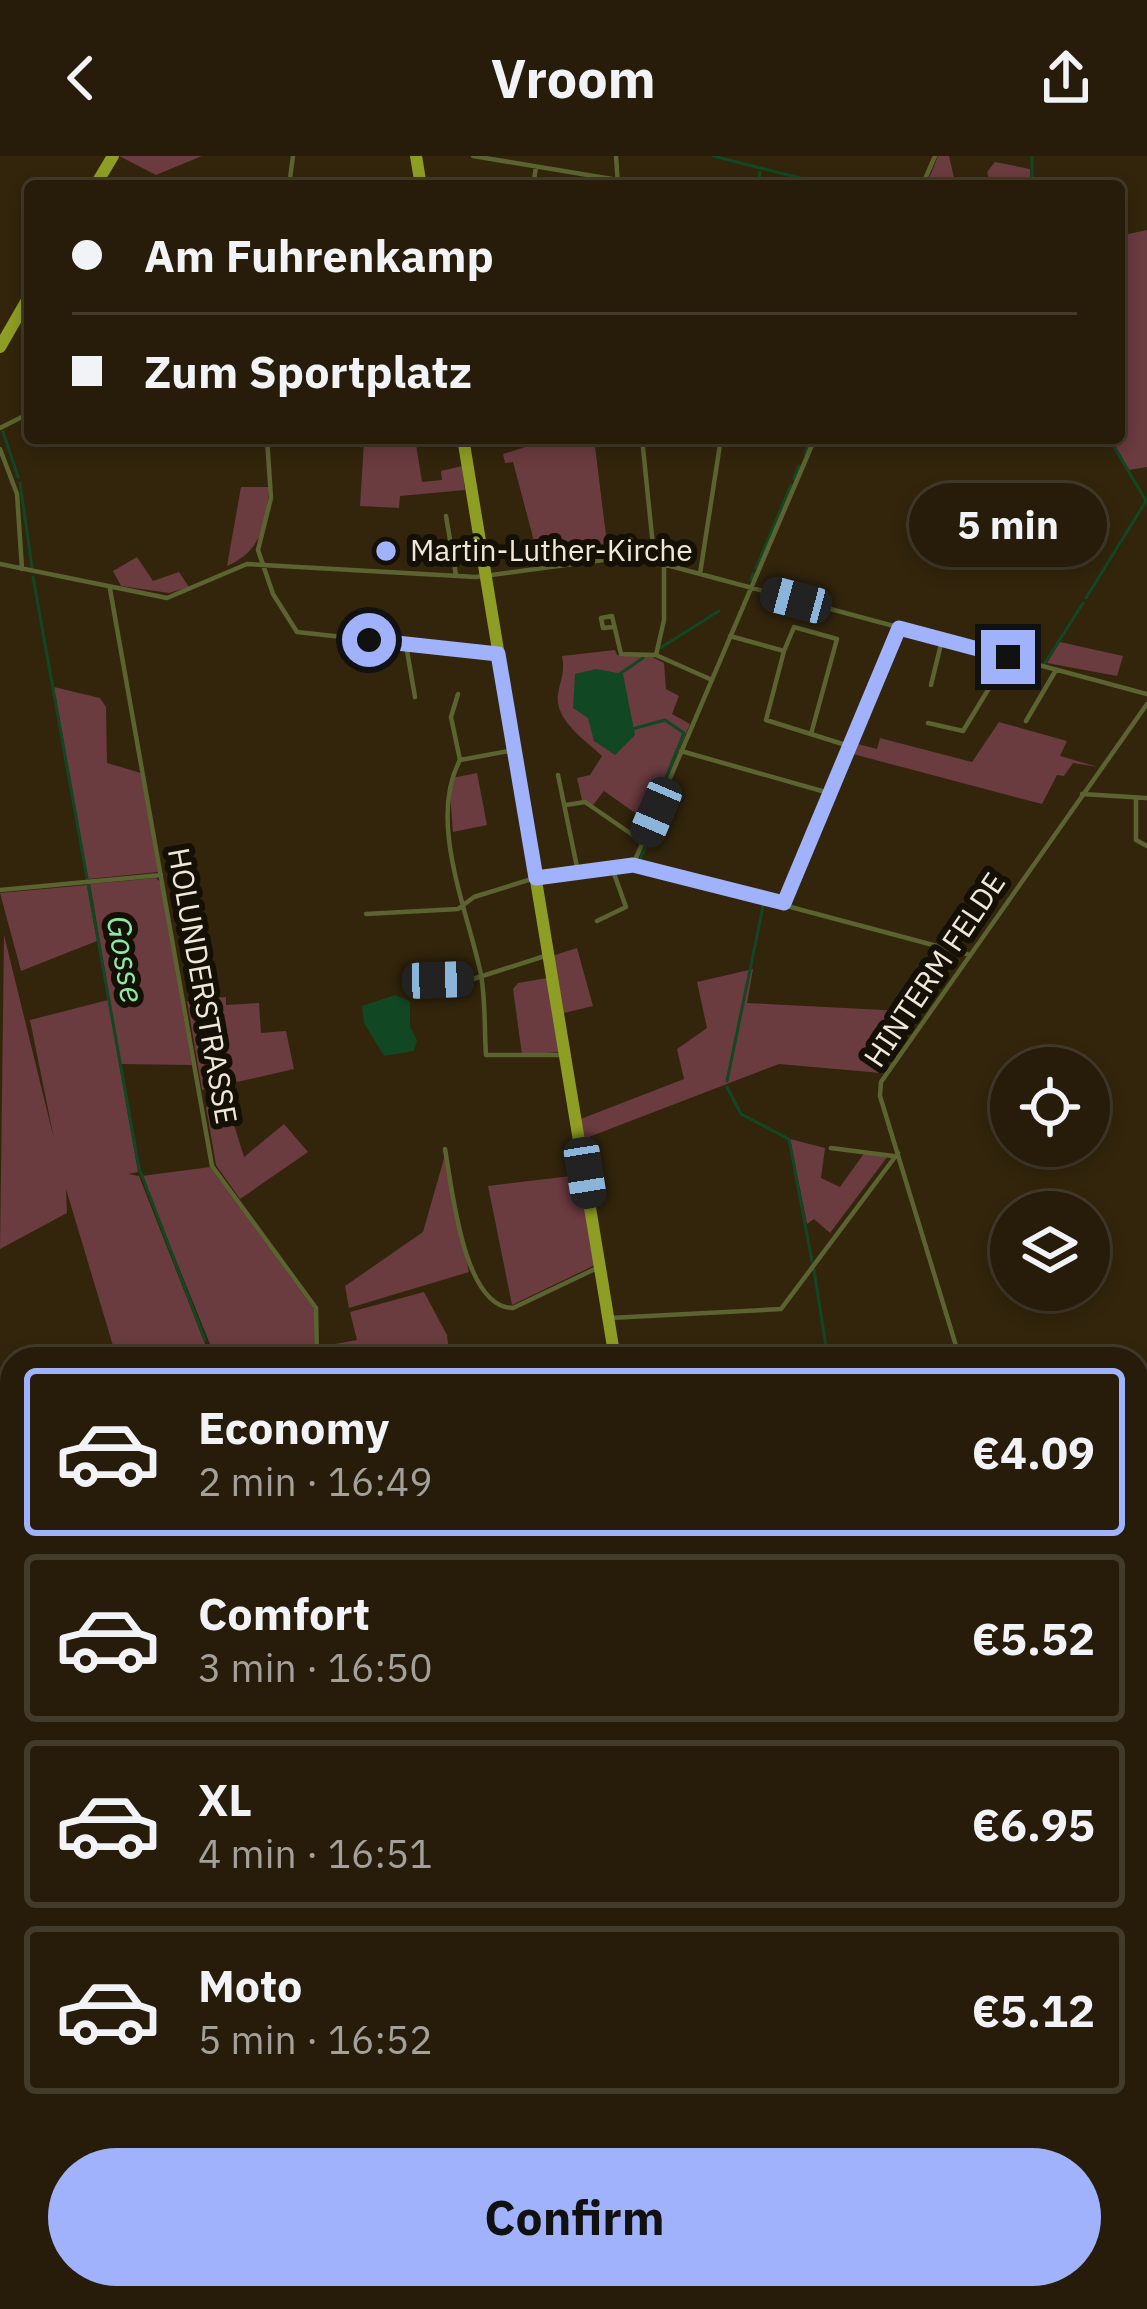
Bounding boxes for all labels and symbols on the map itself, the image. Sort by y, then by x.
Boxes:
callout: 5 min [909,483,1107,567]
place label: Martin-Luther-Kirche [410,530,693,569]
marker: Martin-Luther-Kirche [373,538,399,564]
car [757,573,835,627]
route start [342,613,396,667]
route end [981,630,1035,684]
car [625,772,687,852]
street label: HOLUNDERSTRASSE [160,845,247,1127]
street label: HINTERM FELDE [854,864,1013,1074]
water label: Gosse [98,912,155,1006]
car [401,961,475,999]
car [562,1135,608,1211]

